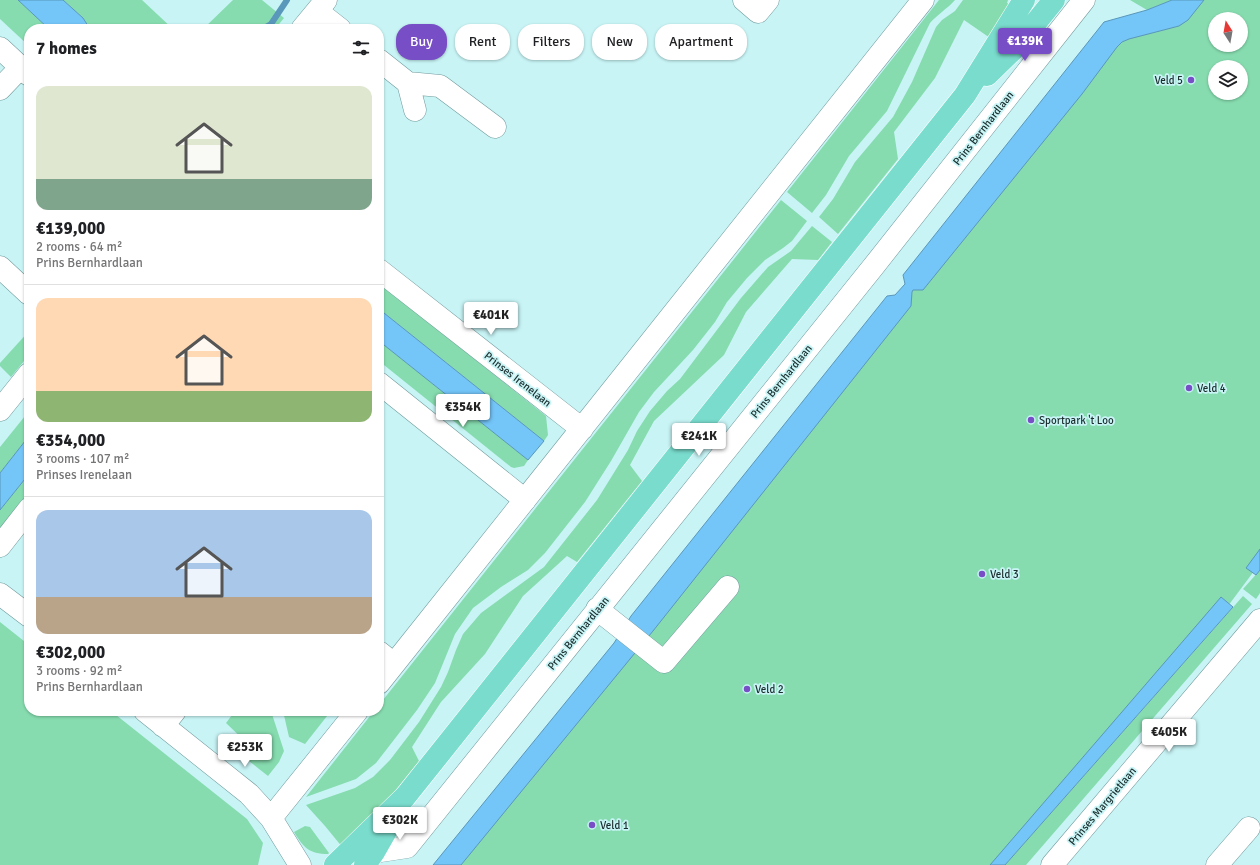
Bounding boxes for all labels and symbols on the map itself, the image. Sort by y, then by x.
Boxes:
north arrow [1208,12,1248,52]
pin: €139K [997,28,1053,62]
place label: Veld 5 [1154,74,1183,87]
marker: Veld 5 [1186,75,1196,85]
street label: Prins Bernhardlaan [950,89,1016,168]
pin: €401K [463,302,519,336]
street label: Prins Bernhardlaan [748,342,815,421]
street label: Prinses Irenelaan [482,349,554,410]
place label: Veld 4 [1197,382,1226,395]
marker: Veld 4 [1184,383,1194,393]
pin: €354K [435,394,491,428]
place label: Sportpark 't Loo [1039,414,1114,427]
marker: Sportpark 't Loo [1026,415,1036,425]
pin: €241K [671,423,727,457]
place label: Veld 3 [990,568,1019,581]
marker: Veld 3 [977,569,987,579]
street label: Prins Bernhardlaan [545,594,612,673]
place label: Veld 2 [755,683,784,696]
marker: Veld 2 [742,684,752,694]
pin: €405K [1141,719,1197,753]
pin: €253K [217,734,273,768]
street label: Prinses Margrietlaan [1066,765,1139,848]
pin: €302K [372,807,428,841]
place label: Veld 1 [600,819,629,832]
marker: Veld 1 [587,820,597,830]

